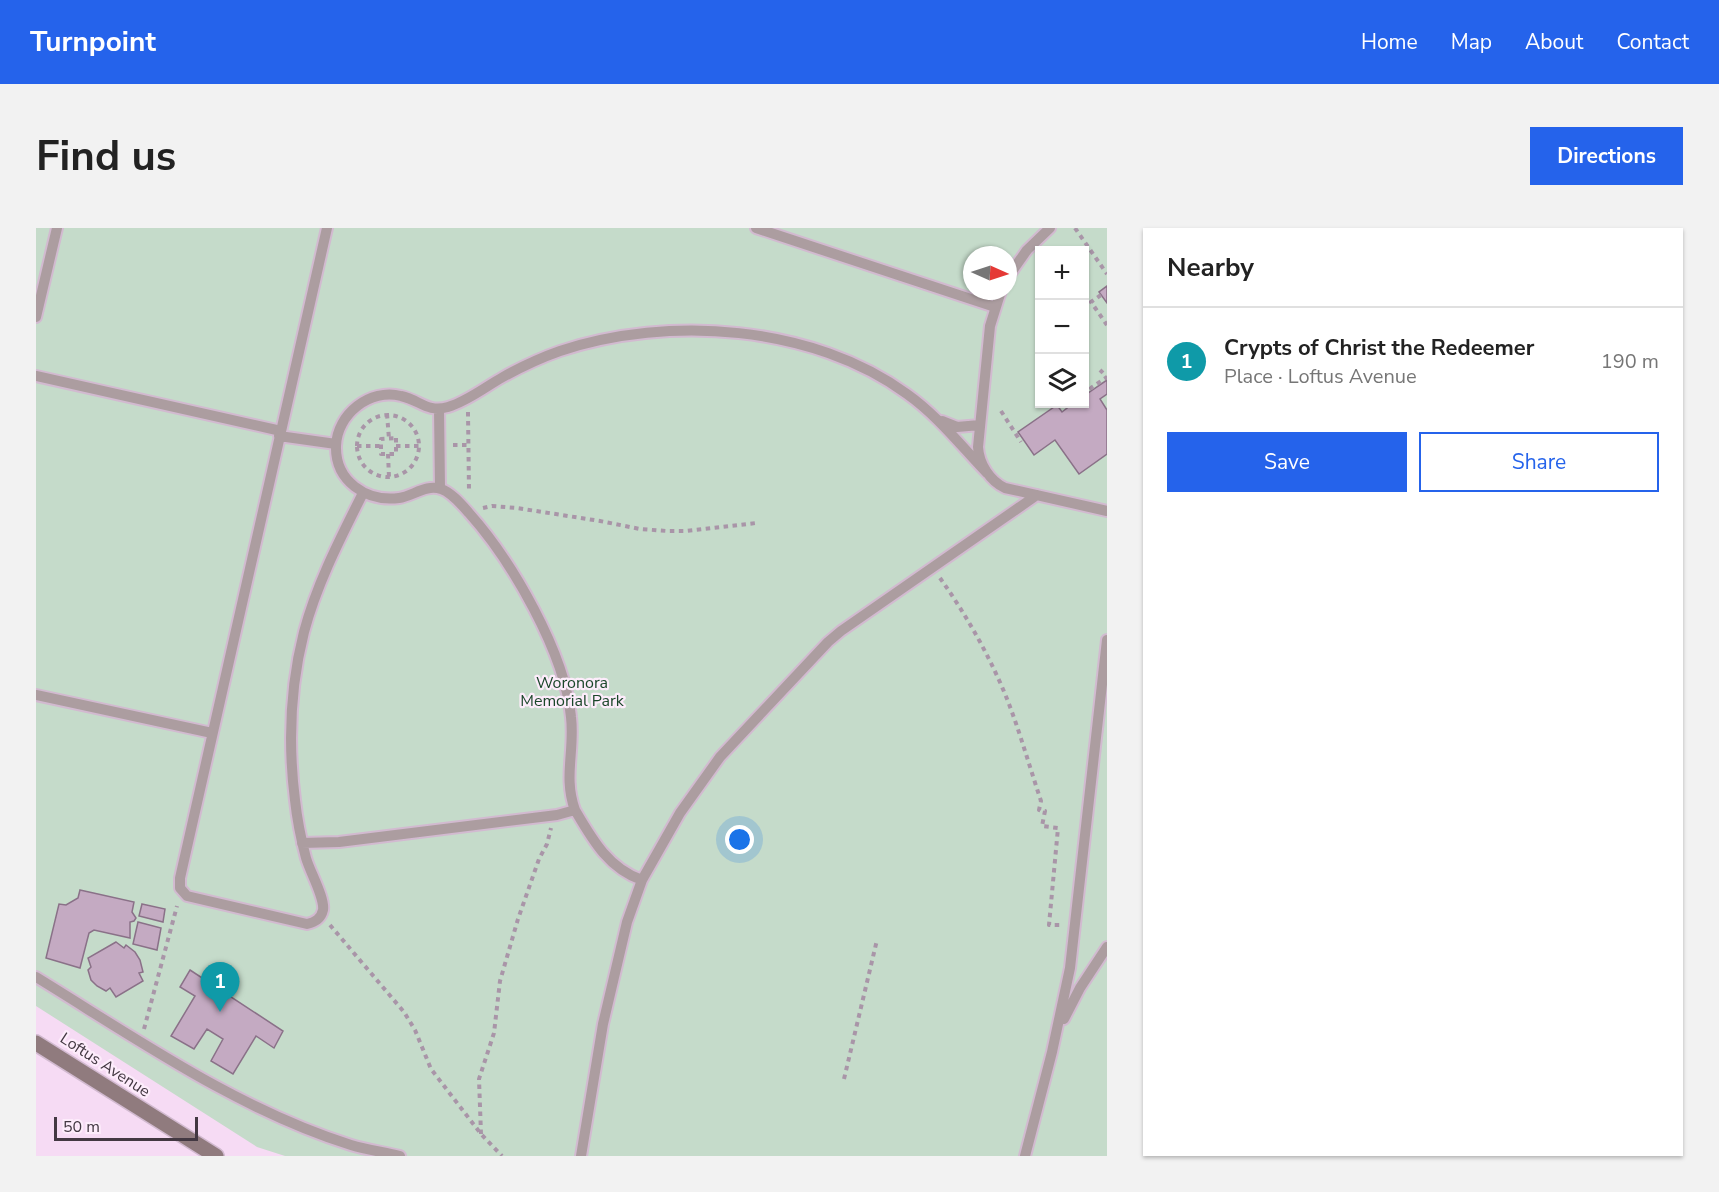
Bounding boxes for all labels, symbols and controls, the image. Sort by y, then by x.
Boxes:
text: Turnpoint [30,23,156,61]
text: Home [1361,28,1418,56]
text: Map [1451,28,1492,56]
text: About [1525,28,1583,56]
text: Contact [1616,28,1689,56]
button: Directions [1530,127,1683,185]
text: Find us [36,128,176,185]
north arrow [963,246,1017,300]
map controls [1035,246,1089,408]
button: + [1035,246,1089,300]
text: Nearby [1167,250,1254,285]
button: − [1035,300,1089,354]
text: Crypts of Christ the Redeemer [1224,333,1534,363]
text: 1 [1181,348,1193,375]
text: 190 m [1601,348,1659,375]
button: layers [1035,354,1089,408]
text: Place · Loftus Avenue [1224,363,1417,390]
button: Save [1167,432,1407,492]
button: Share [1419,432,1659,492]
park label: Woronora Memorial Park [520,672,625,712]
your location [725,825,754,854]
pin: 1 [200,962,240,1012]
street label: Loftus Avenue [56,1028,154,1102]
scale bar [54,1114,198,1142]
text: 50 m [63,1116,100,1138]

